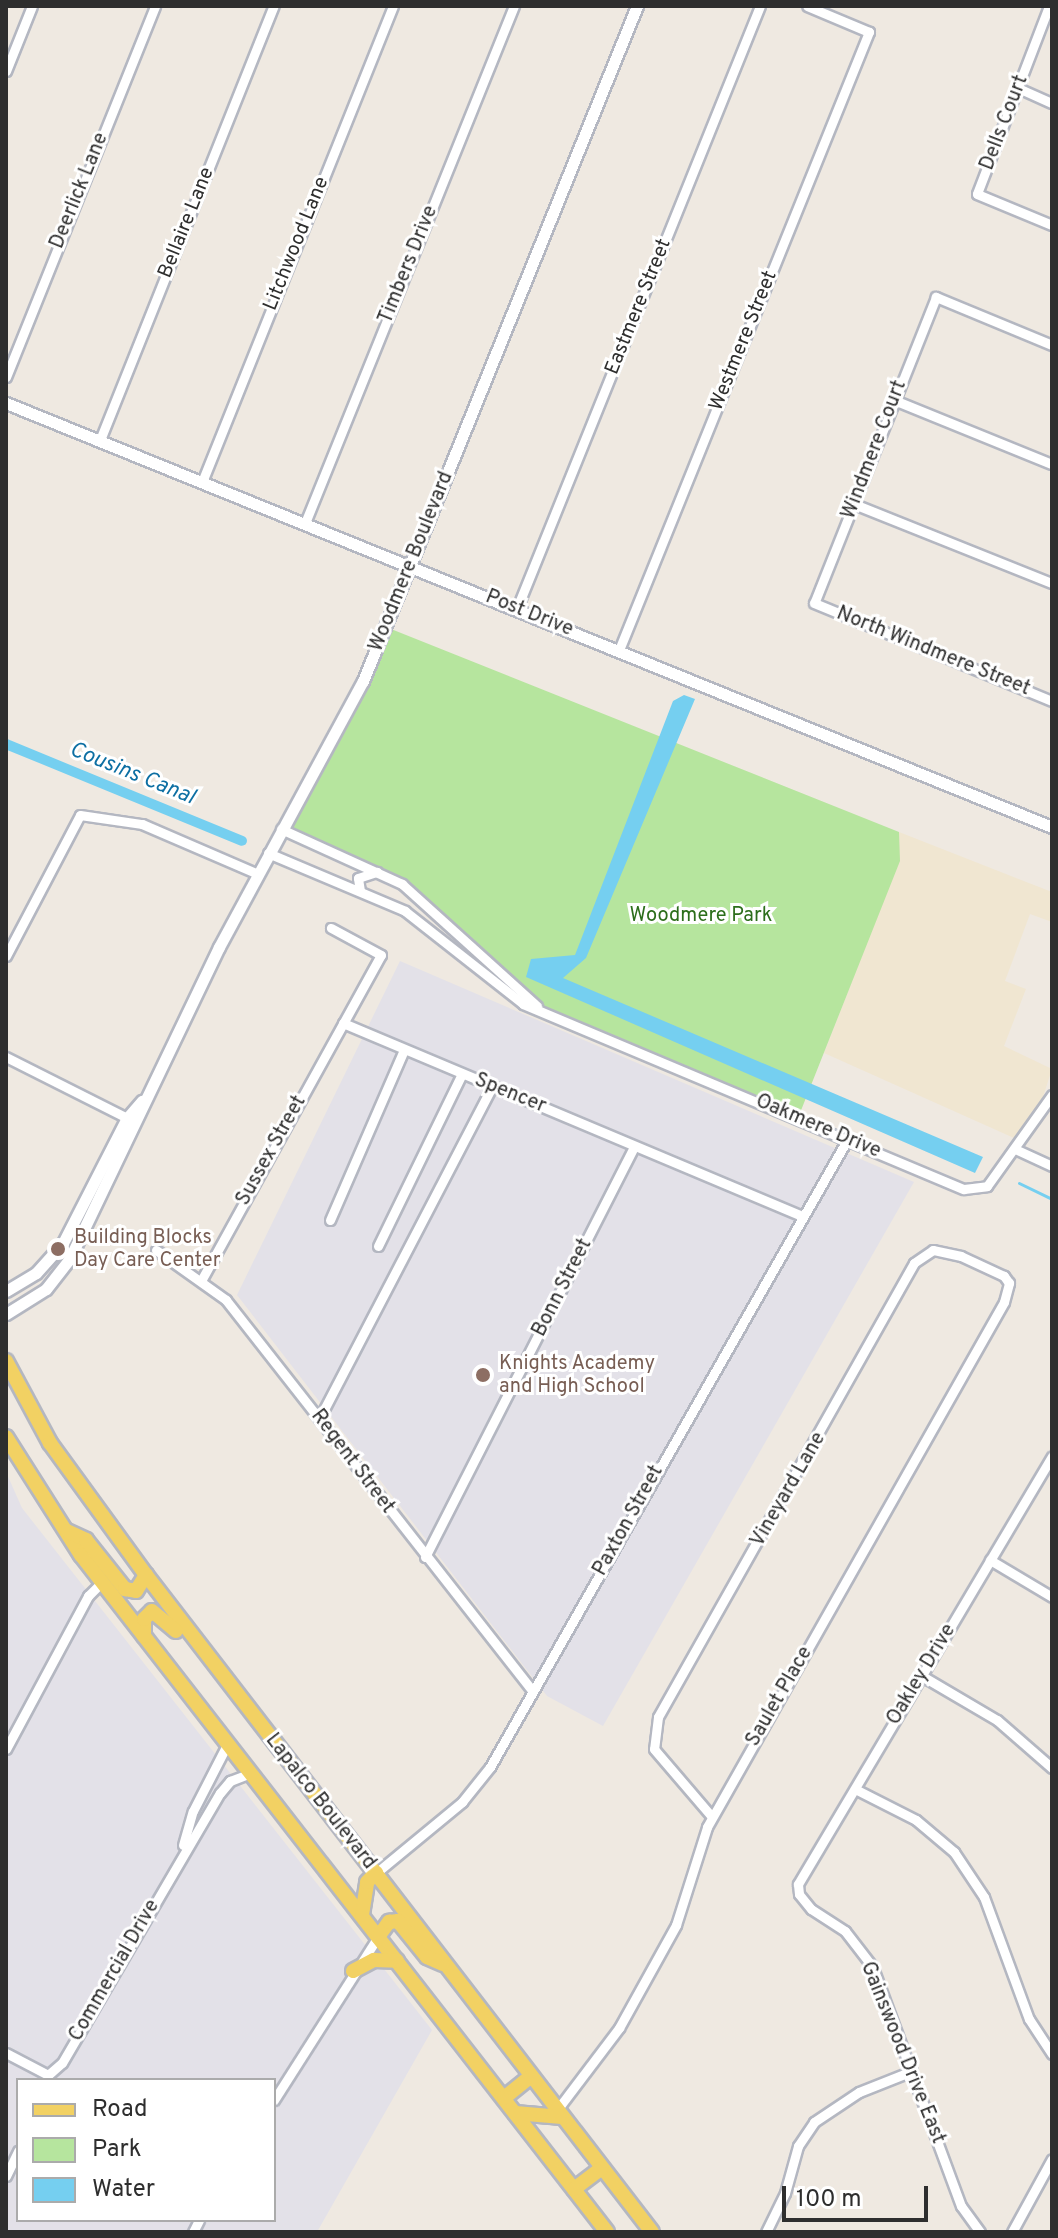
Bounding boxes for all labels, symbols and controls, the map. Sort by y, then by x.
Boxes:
street label: Dells Court [976,72,1034,174]
street label: Deerlick Lane [46,129,114,253]
street label: Bellaire Lane [154,164,220,282]
street label: Litchwood Lane [259,174,335,314]
street label: Timbers Drive [374,202,444,328]
street label: Eastmere Street [601,236,677,378]
street label: Westmere Street [705,267,783,415]
street label: Windmere Court [837,377,913,523]
street label: Woodmere Boulevard [365,468,459,656]
street label: Post Drive [482,586,576,642]
street label: North Windmere Street [832,602,1034,702]
water label: Cousins Canal [65,737,199,811]
park label: Woodmere Park [630,904,772,928]
street label: Spencer [471,1069,549,1119]
street label: Oakmere Drive [752,1090,884,1164]
street label: Sussex Street [232,1092,312,1210]
place label: Building Blocks Day Care Center [74,1226,221,1273]
street label: Bonn Street [528,1235,598,1341]
marker: Building Blocks Day Care Center [49,1240,67,1258]
place label: Knights Academy and High School [499,1352,656,1399]
marker: Knights Academy and High School [474,1366,492,1384]
street label: Regent Street [305,1405,399,1519]
street label: Vineyard Lane [746,1428,832,1552]
street label: Paxton Street [589,1462,669,1580]
street label: Oakley Drive [882,1620,962,1730]
street label: Saulet Place [742,1643,818,1751]
street label: Lapalco Boulevard [260,1729,380,1875]
street label: Commercial Drive [65,1896,165,2046]
street label: Gainswood Drive East [855,1959,949,2147]
legend [16,2078,276,2222]
text: Road [92,2095,148,2125]
text: Park [92,2135,142,2165]
scale bar [786,2170,932,2220]
text: Water [92,2175,155,2205]
text: 100 m [796,2185,862,2215]

